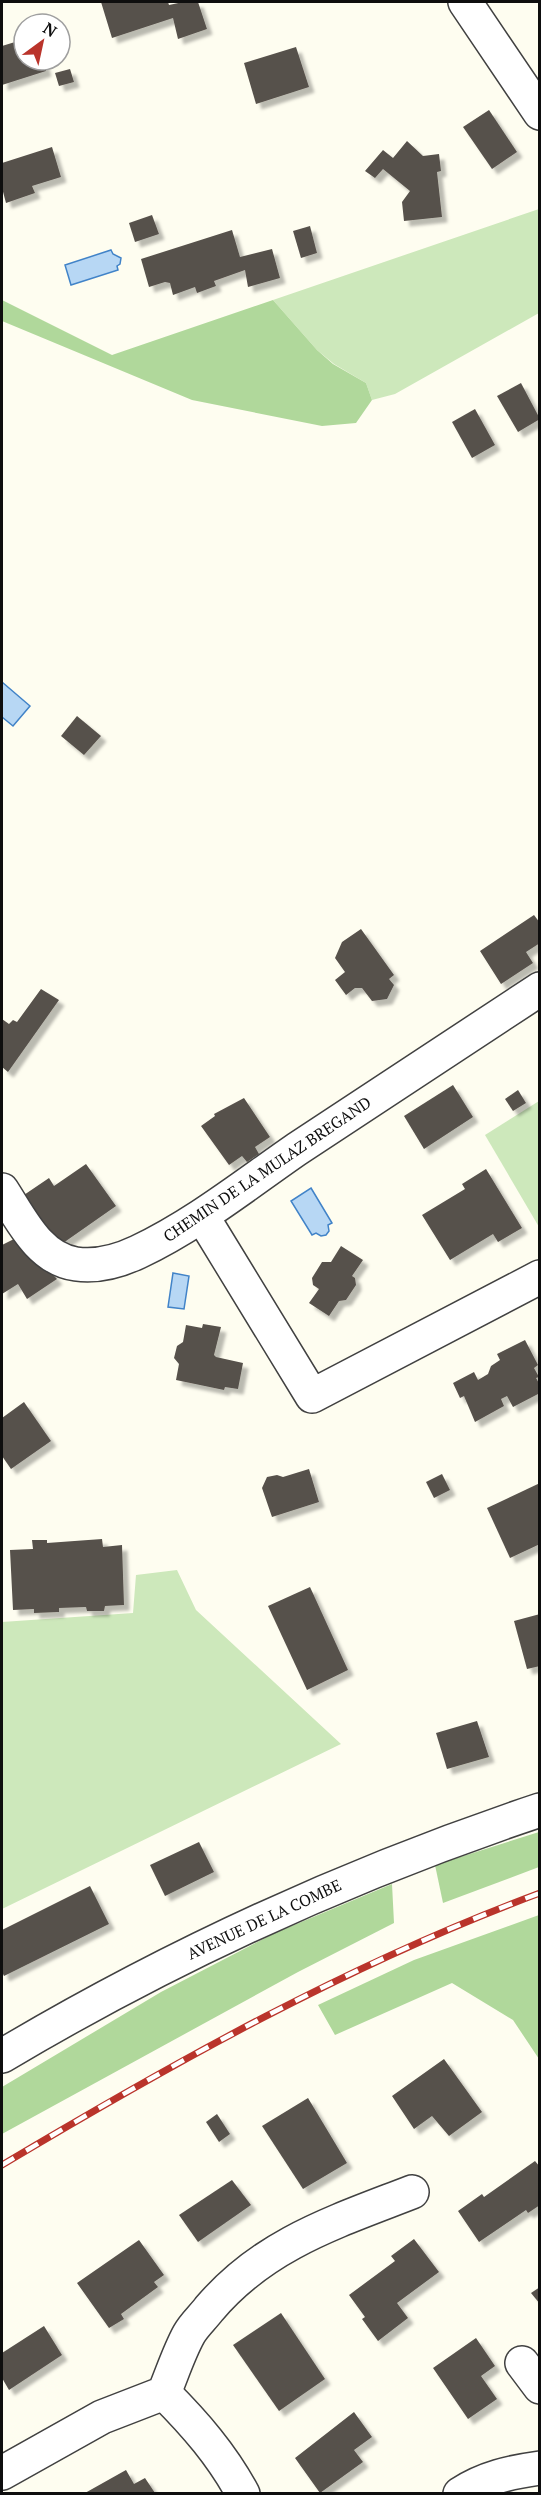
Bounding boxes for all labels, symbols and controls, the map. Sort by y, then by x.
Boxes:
north arrow [12,12,72,72]
text: N [39,17,61,42]
street label: CHEMIN DE LA MULAZ BREGAND [159,1091,375,1247]
street label: AVENUE DE LA COMBE [183,1874,345,1964]

